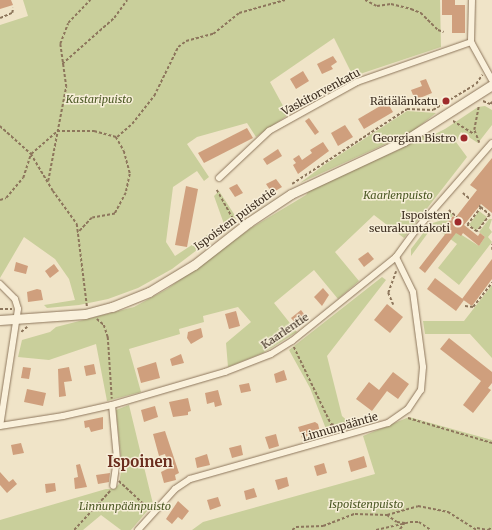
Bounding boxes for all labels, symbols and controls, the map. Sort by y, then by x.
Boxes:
street label: Vaskitorvenkatu [279,66,363,118]
park label: Kastaripuisto [66,92,132,106]
place label: Rätiälänkatu [370,94,438,108]
marker: Rätiälänkatu [441,96,451,106]
place label: Georgian Bistro [373,131,456,145]
marker: Georgian Bistro [459,133,469,143]
street label: Ispoisten puistotie [191,185,279,253]
park label: Kaarlenpuisto [363,188,433,202]
place label: Ispoisten seurakuntakoti [369,209,450,235]
marker: Ispoisten seurakuntakoti [453,217,463,227]
street label: Kaarlentie [259,310,311,352]
street label: Linnunpääntie [301,410,379,444]
district label: Ispoinen [107,453,173,471]
park label: Ispoistenpuisto [329,497,403,511]
park label: Linnunpäänpuisto [79,499,171,513]

